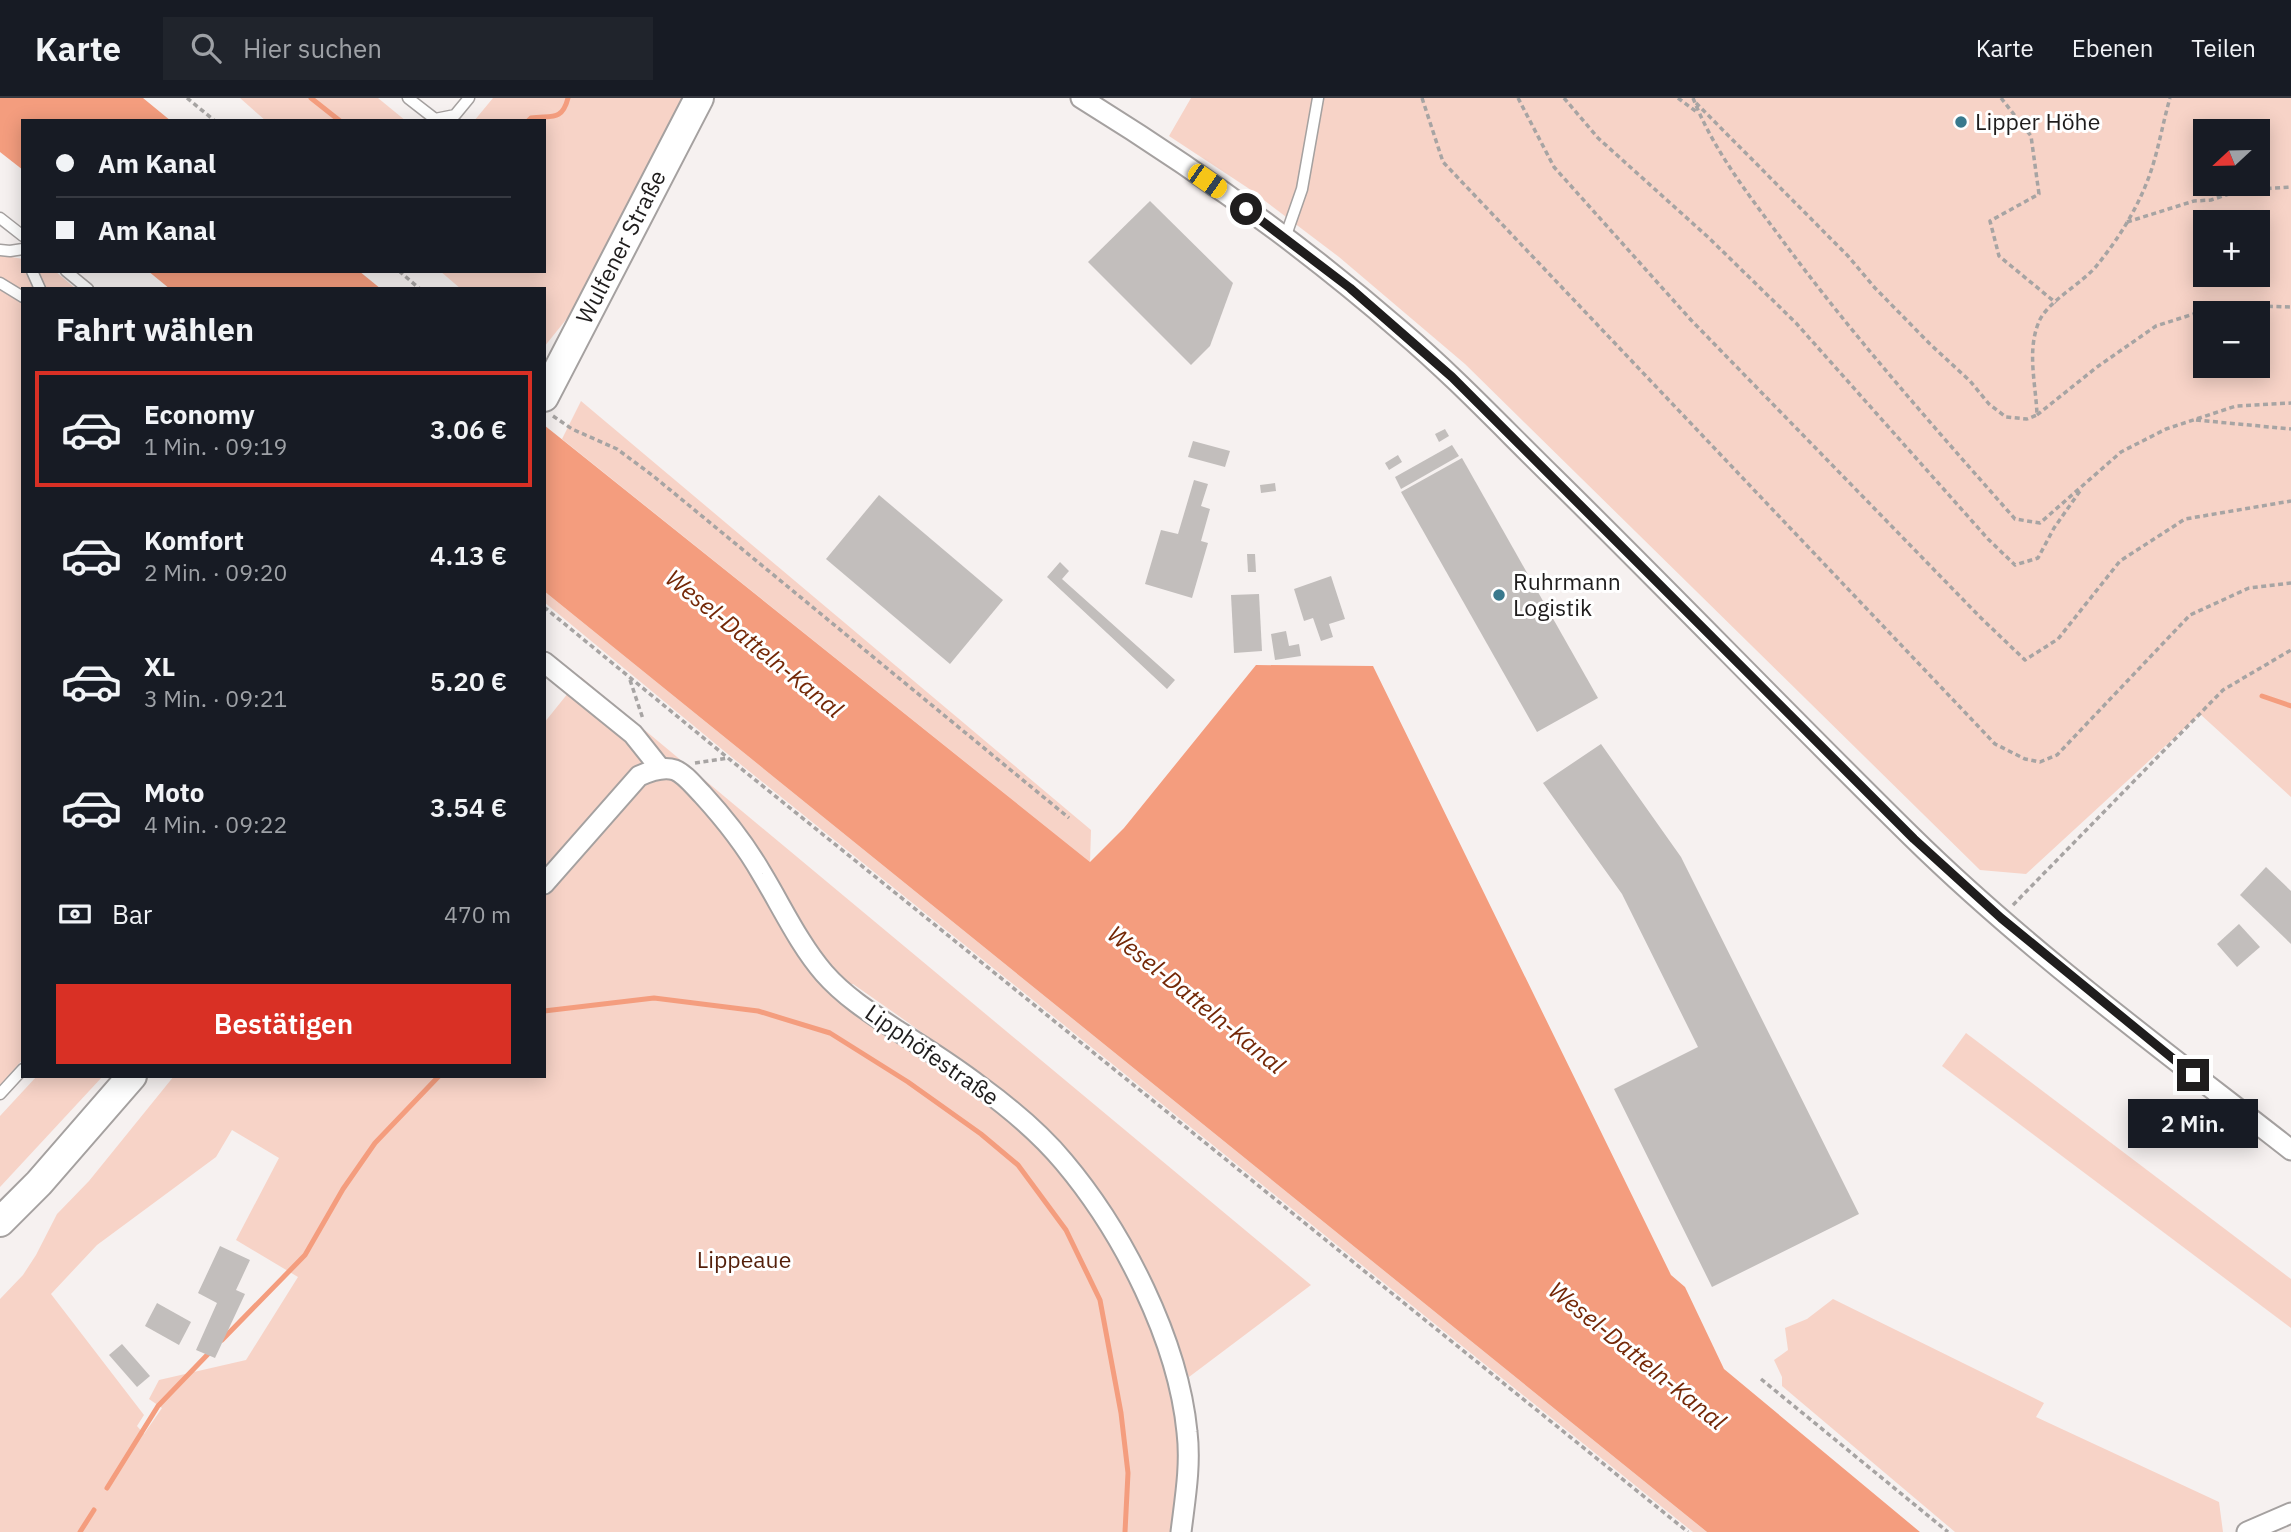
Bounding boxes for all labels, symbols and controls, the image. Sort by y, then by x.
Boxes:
search box [163,17,653,80]
text: Karte [35,27,121,70]
icon: search [187,29,225,67]
text: Hier suchen [243,31,382,65]
text: Karte [1976,32,2034,64]
text: Ebenen [2072,32,2153,64]
text: Teilen [2191,32,2256,64]
place label: Lipper Höhe [1975,106,2100,136]
marker: Lipper Höhe [1953,114,1969,130]
north arrow [2193,119,2270,196]
map controls [2193,119,2270,378]
text: Am Kanal [98,146,216,180]
car [1184,160,1231,202]
street label: Wulfener Straße [568,165,672,328]
route start [1230,193,1262,225]
button: + [2193,210,2270,287]
text: Am Kanal [98,213,216,247]
button: − [2193,301,2270,378]
text: Fahrt wählen [56,308,254,350]
text: Economy [144,397,255,431]
icon: car [60,398,123,461]
text: 3.06 € [430,412,507,446]
text: 1 Min. · 09:19 [144,431,287,461]
text: Komfort [144,523,244,557]
icon: car [60,524,123,587]
text: 4.13 € [430,538,507,572]
text: 2 Min. · 09:20 [144,557,287,587]
water label: Wesel-Datteln-Kanal [659,562,850,725]
place label: Ruhrmann Logistik [1513,566,1621,622]
marker: Ruhrmann Logistik [1491,587,1507,603]
text: XL [144,649,175,683]
icon: car [60,650,123,713]
text: 5.20 € [430,664,507,698]
text: 3 Min. · 09:21 [144,683,287,713]
text: Moto [144,775,204,809]
icon: car [60,776,123,839]
text: 3.54 € [430,790,507,824]
text: 4 Min. · 09:22 [144,809,287,839]
icon: cash [56,895,94,933]
text: Bar [112,897,152,931]
text: 470 m [444,899,511,929]
water label: Wesel-Datteln-Kanal [1101,918,1292,1081]
button: Bestätigen [56,984,511,1064]
street label: Lipphöfestraße [860,997,1005,1111]
route end [2177,1059,2209,1091]
callout: 2 Min. [2128,1100,2258,1148]
text: 2 Min. [2161,1108,2225,1138]
park label: Lippeaue [697,1244,791,1274]
water label: Wesel-Datteln-Kanal [1542,1274,1733,1437]

